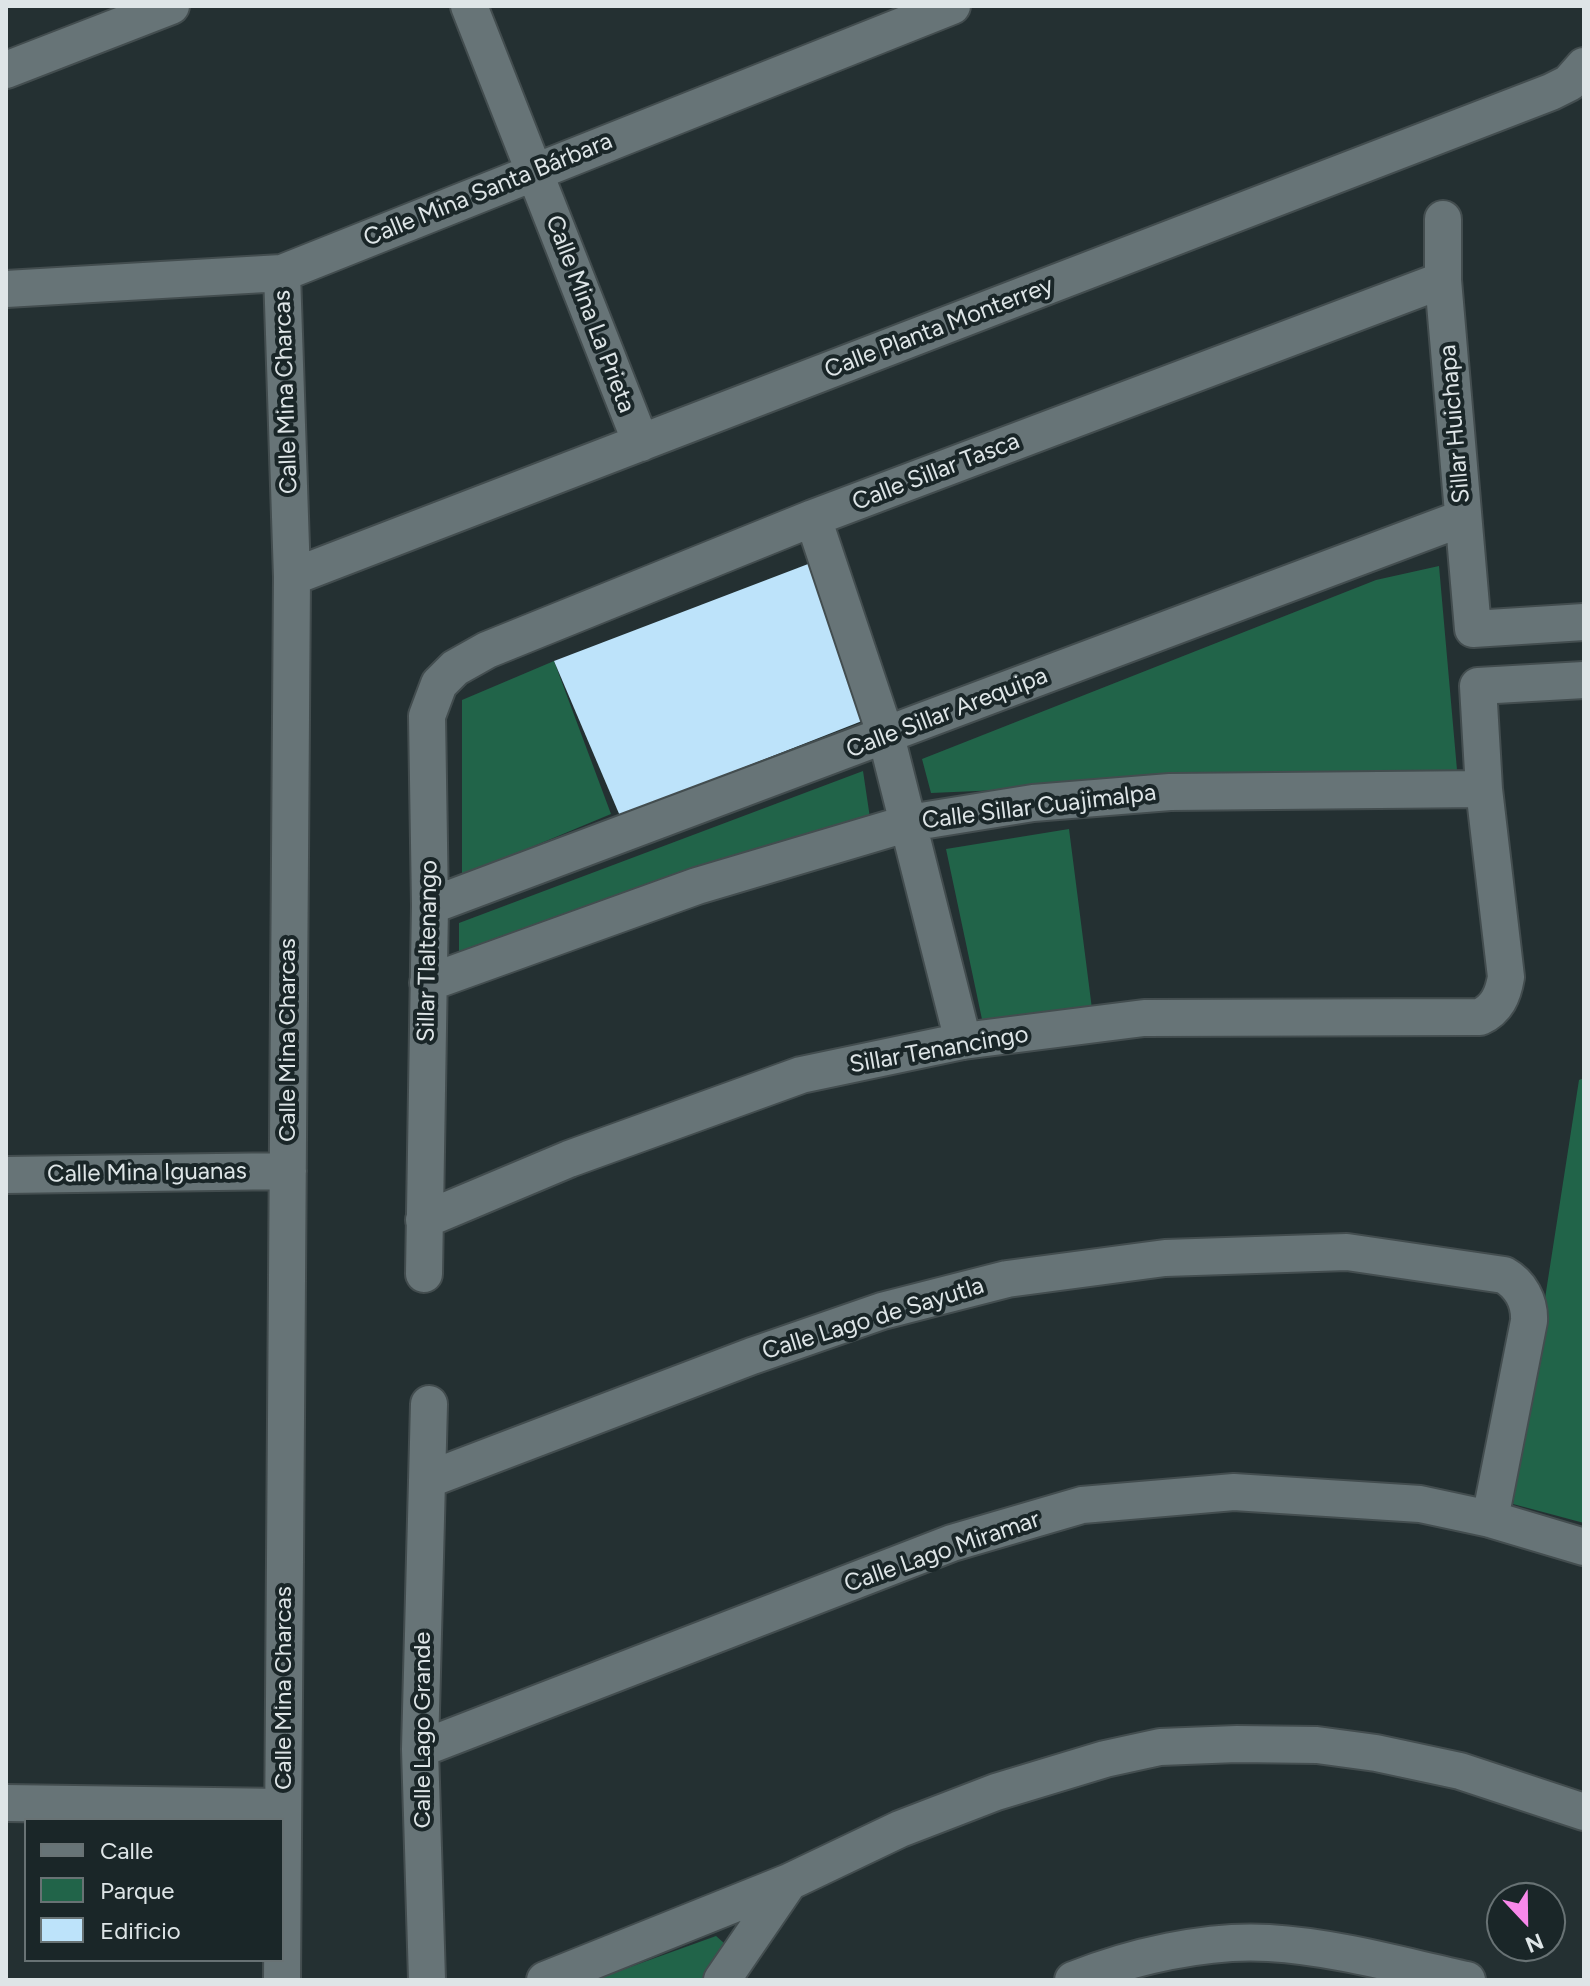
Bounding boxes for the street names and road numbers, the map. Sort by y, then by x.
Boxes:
street label: Calle Mina Santa Bárbara [359,127,617,253]
street label: Calle Mina La Prieta [539,211,641,417]
street label: Calle Planta Monterrey [821,271,1057,385]
street label: Calle Mina Charcas [268,290,304,494]
street label: Sillar Huichapa [1434,343,1476,505]
street label: Calle Sillar Tasca [848,427,1024,517]
street label: Calle Sillar Arequipa [842,661,1052,765]
street label: Calle Sillar Cuajimalpa [920,778,1158,836]
street label: Sillar Tlaltenango [412,860,444,1042]
street label: Calle Mina Charcas [274,938,302,1142]
street label: Sillar Tenancingo [847,1020,1031,1080]
street label: Calle Mina Iguanas [47,1157,247,1189]
street label: Calle Lago de Sayutla [759,1272,987,1366]
street label: Calle Lago Miramar [840,1505,1044,1599]
street label: Calle Mina Charcas [270,1586,298,1790]
street label: Calle Lago Grande [409,1632,437,1828]

